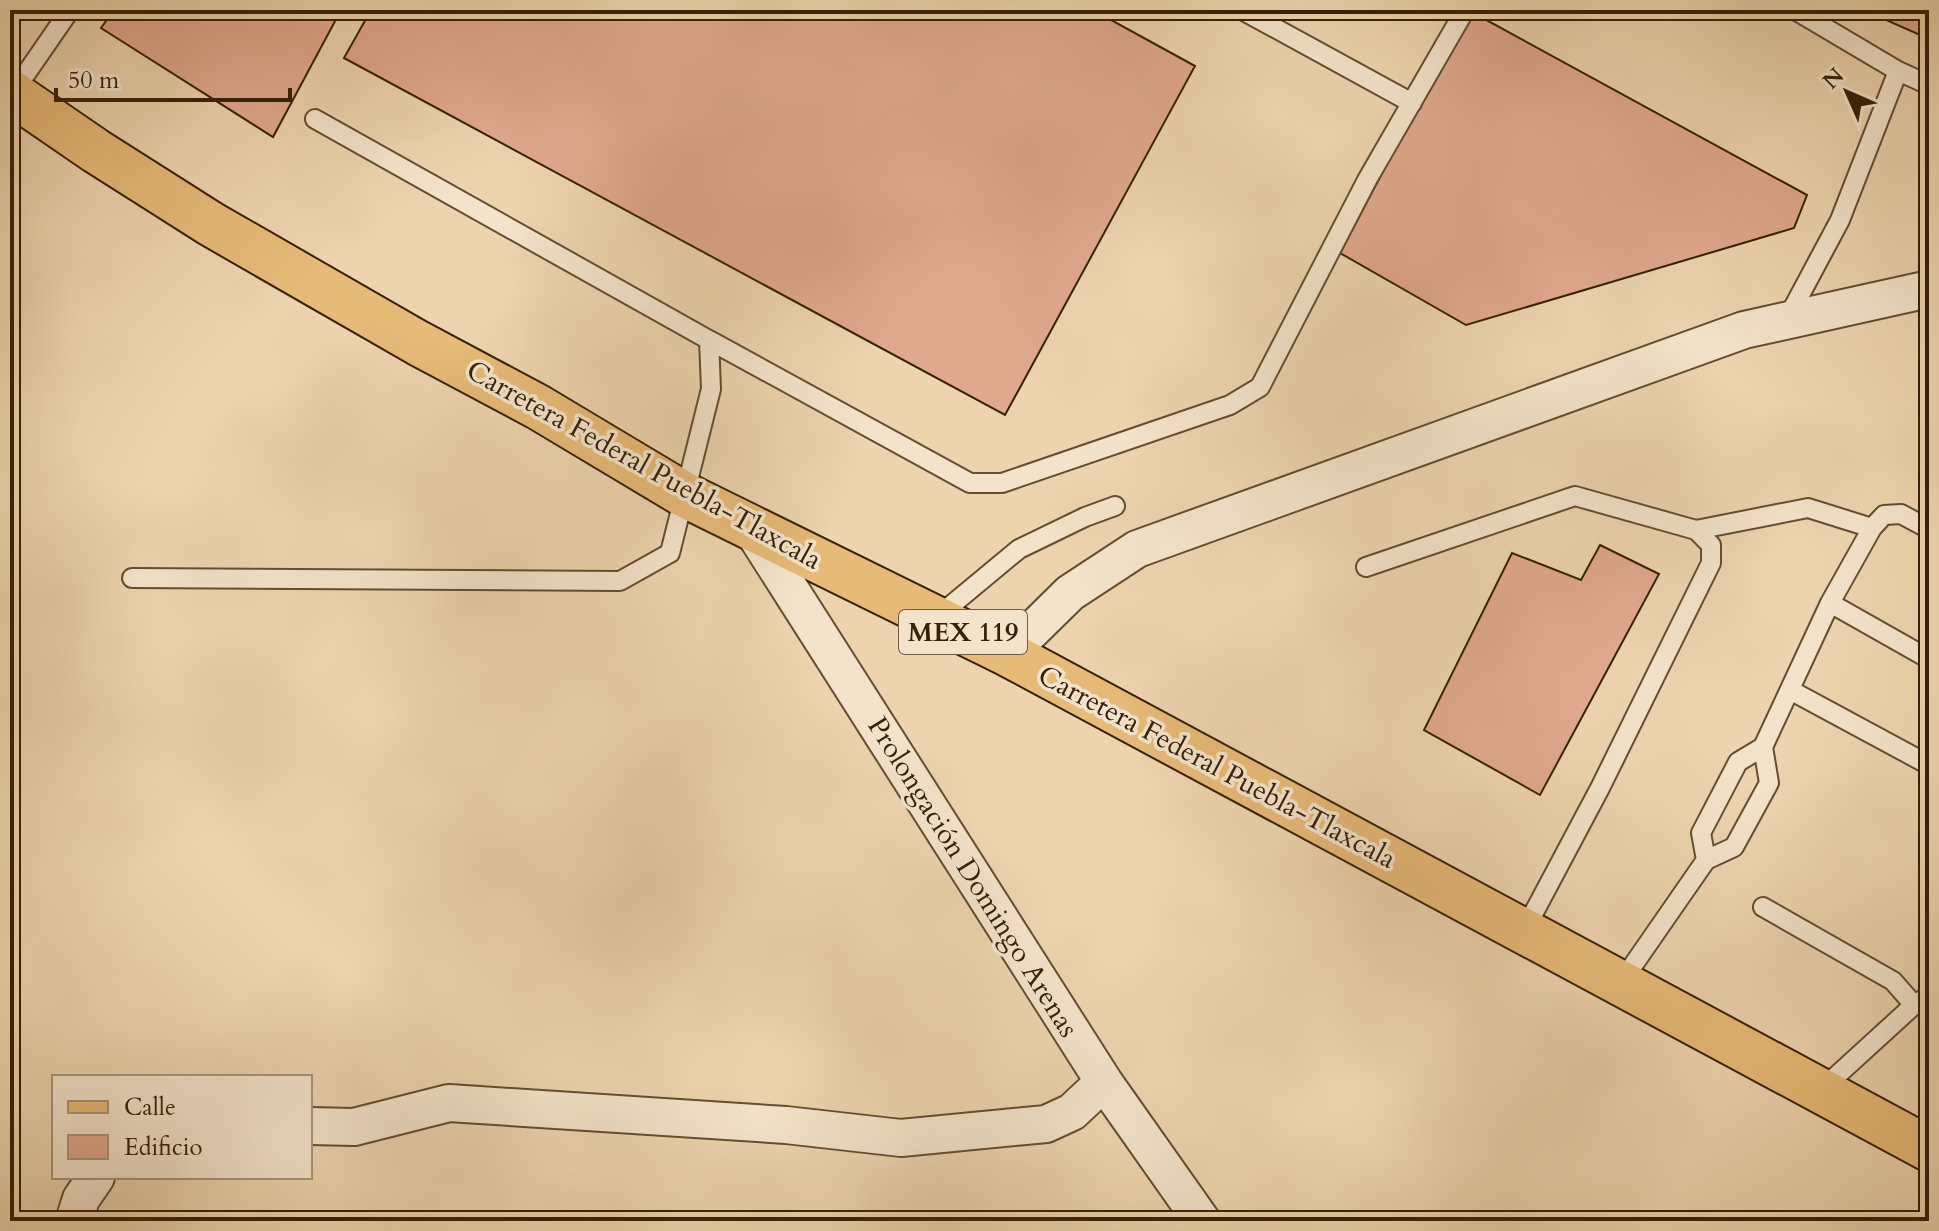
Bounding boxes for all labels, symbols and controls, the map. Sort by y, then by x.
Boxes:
scale bar [56,52,290,102]
north arrow [1807,52,1887,132]
text: N [1816,61,1851,96]
text: 50 m [68,64,120,97]
street label: Carretera Federal Puebla-Tlaxcala [460,351,828,579]
road number: MEX 119 [899,610,1027,654]
street label: Carretera Federal Puebla-Tlaxcala [1031,656,1403,878]
street label: Prolongación Domingo Arenas [859,710,1087,1044]
legend [52,1075,312,1179]
text: Calle [124,1091,176,1124]
text: Edificio [124,1131,203,1164]

